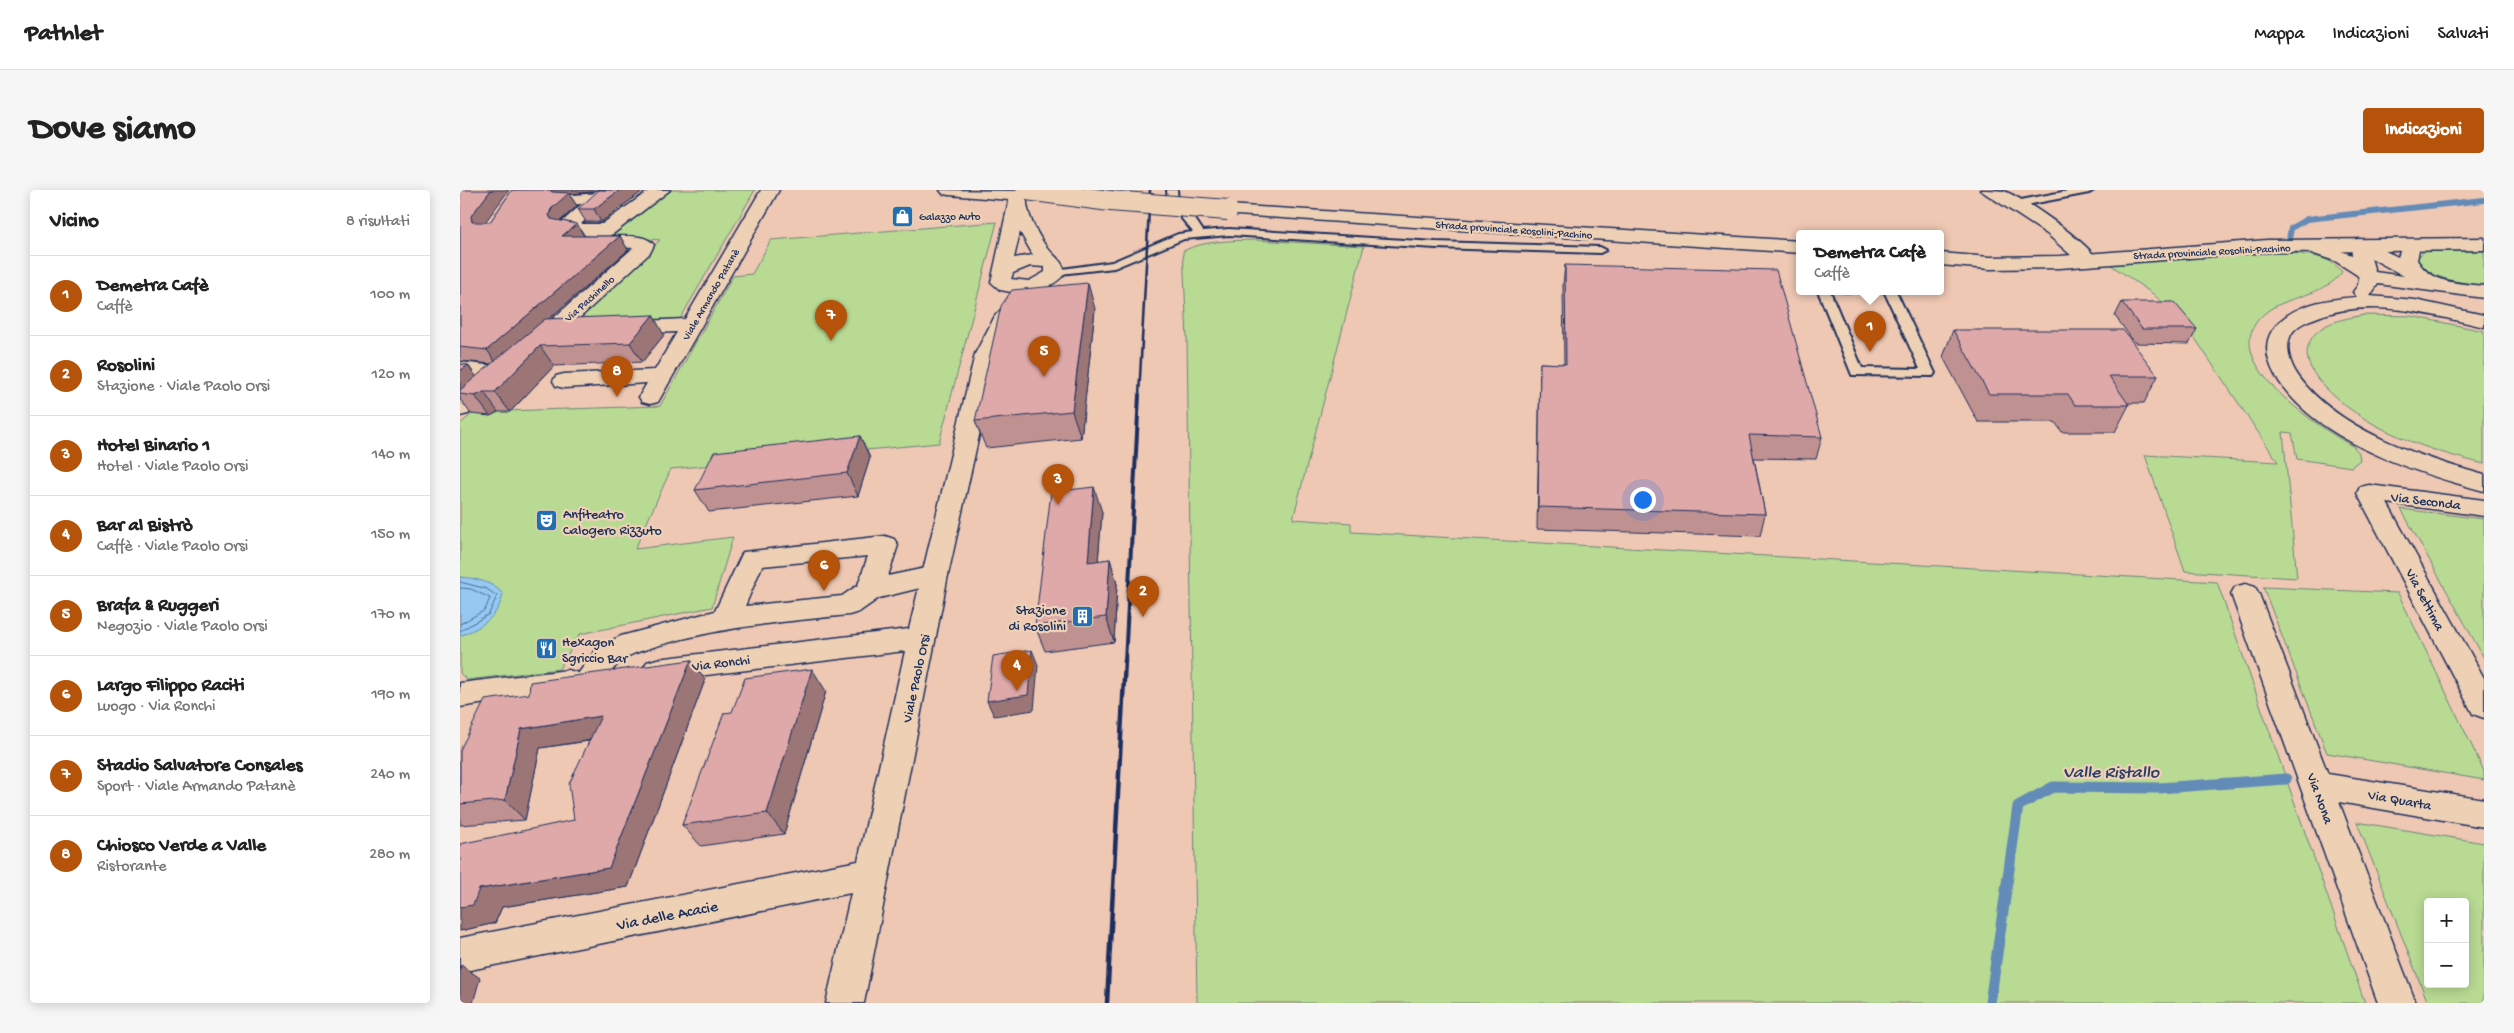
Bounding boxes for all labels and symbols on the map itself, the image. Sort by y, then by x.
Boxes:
shop icon: Galazzo Auto [891,204,915,228]
place label: Galazzo Auto [919,212,981,224]
street label: Strada provinciale Rosolini-Pachino [1435,220,1593,242]
street label: Strada provinciale Rosolini-Pachino [2133,243,2291,263]
street label: Viale Armando Patanè [680,247,743,344]
street label: Via Pachinello [562,274,618,326]
pin: 7 [815,300,847,341]
pin: 1 [1854,311,1886,352]
pin: 5 [1028,336,1060,377]
pin: 8 [601,356,633,397]
pin: 3 [1042,464,1074,505]
your location [1630,487,1656,513]
street label: Via Seconda [2389,490,2463,515]
place label: Anfiteatro Calogero Rizzuto [563,507,662,540]
theatre icon: Anfiteatro Calogero Rizzuto [535,509,559,533]
pin: 6 [808,550,840,591]
street label: Via Settima [2400,565,2448,635]
pin: 2 [1127,576,1159,617]
place label: Stazione di Rosolini [1009,603,1067,636]
building icon: Stazione di Rosolini [1070,605,1094,629]
street label: Viale Paolo Orsi [900,633,935,725]
place label: Hexagon Sgriccio Bar [562,635,629,668]
restaurant icon: Hexagon Sgriccio Bar [534,637,558,661]
pin: 4 [1001,650,1033,691]
street label: Via Ronchi [690,652,751,677]
water label: Valle Ristallo [2063,763,2160,784]
street label: Via Nona [2301,770,2336,828]
street label: Via Quarta [2366,787,2434,816]
street label: Via delle Acacie [614,898,721,937]

